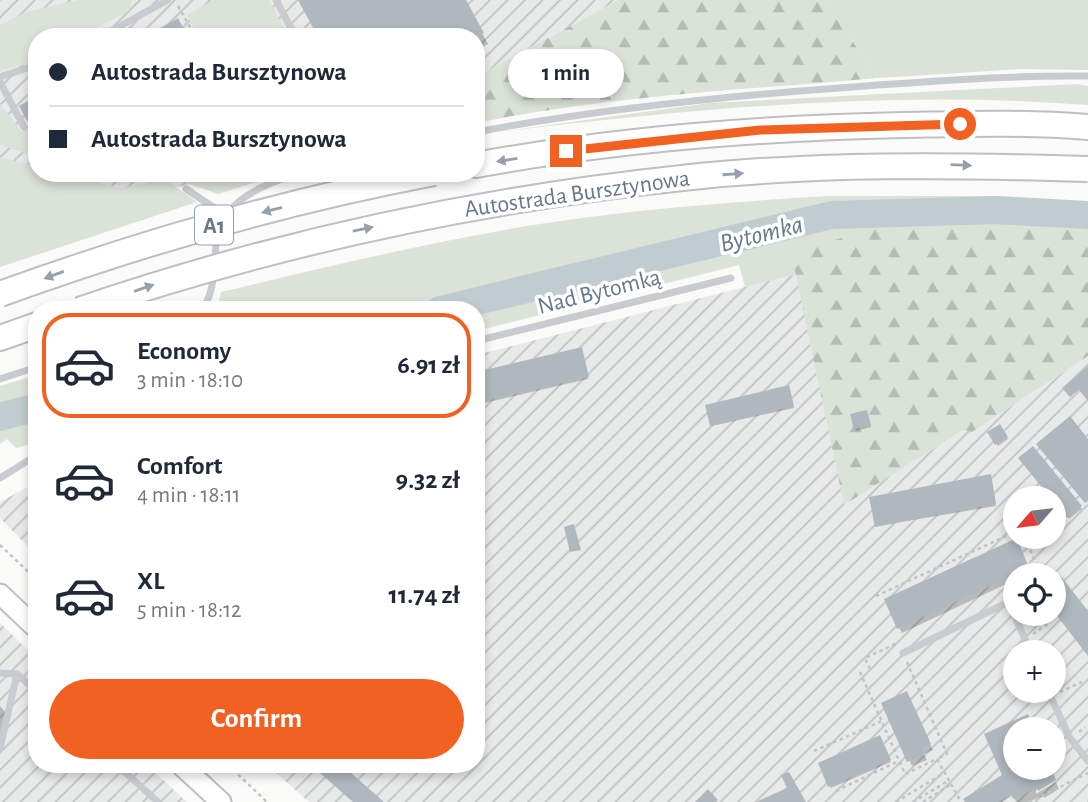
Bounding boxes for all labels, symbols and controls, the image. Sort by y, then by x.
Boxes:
callout: 1 min [508,50,624,99]
text: Autostrada Bursztynowa [91,59,347,85]
text: 1 min [542,62,590,85]
route start [944,108,976,140]
text: Autostrada Bursztynowa [91,126,347,152]
route end [550,135,582,167]
one-way arrow [496,155,518,166]
one-way arrow [950,160,972,171]
street label: Autostrada Bursztynowa [463,166,691,222]
one-way arrow [723,168,745,179]
one-way arrow [261,205,282,215]
road number: A1 [195,206,233,244]
water label: Bytomka [717,211,805,257]
one-way arrow [352,223,374,234]
street label: Nad Bytomką [535,265,663,319]
one-way arrow [43,270,64,281]
one-way arrow [133,282,154,293]
icon: car [53,334,116,397]
text: Economy [137,338,231,364]
text: 6.91 zł [397,352,460,378]
text: 3 min · 18:10 [137,369,243,392]
icon: car [53,449,116,512]
text: Comfort [137,453,222,479]
text: 9.32 zł [396,467,460,493]
text: 4 min · 18:11 [137,484,240,507]
north arrow [1003,486,1066,550]
map controls [1003,486,1066,780]
button: locate [1003,563,1066,626]
icon: car [53,564,116,627]
text: XL [137,568,164,594]
text: 11.74 zł [389,582,460,608]
text: 5 min · 18:12 [137,599,242,622]
button: + [1003,640,1066,703]
button: Confirm [49,679,464,759]
button: − [1003,717,1066,780]

